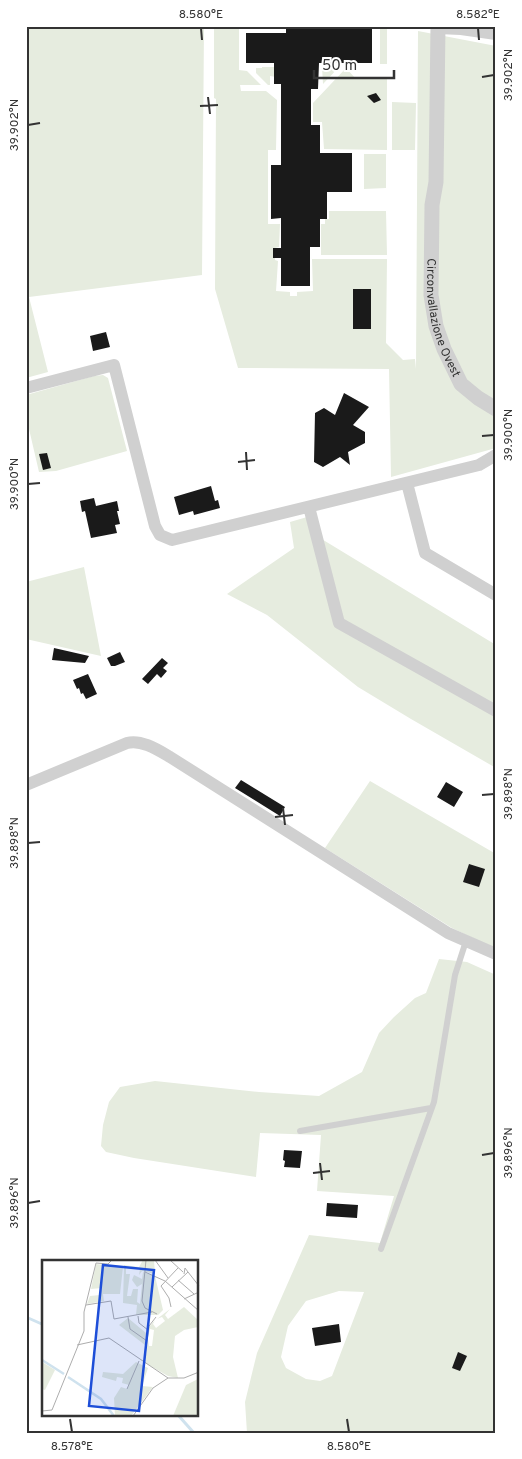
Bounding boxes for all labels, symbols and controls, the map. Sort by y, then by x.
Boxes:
text: 8.580°E [179,7,223,23]
text: 8.582°E [456,7,500,23]
scale bar [314,48,394,80]
text: 39.902°N [501,49,517,101]
text: 50 m [322,57,357,76]
text: 39.902°N [7,99,23,151]
street label: Circonvallazione Ovest [422,258,463,380]
text: 39.900°N [501,409,517,461]
text: 39.900°N [7,458,23,510]
text: 39.898°N [501,768,517,820]
text: 39.898°N [7,817,23,869]
text: 39.896°N [501,1127,517,1179]
text: 39.896°N [7,1177,23,1229]
inset map [42,1260,199,1416]
text: 8.578°E [51,1439,93,1455]
text: 8.580°E [327,1439,371,1455]

